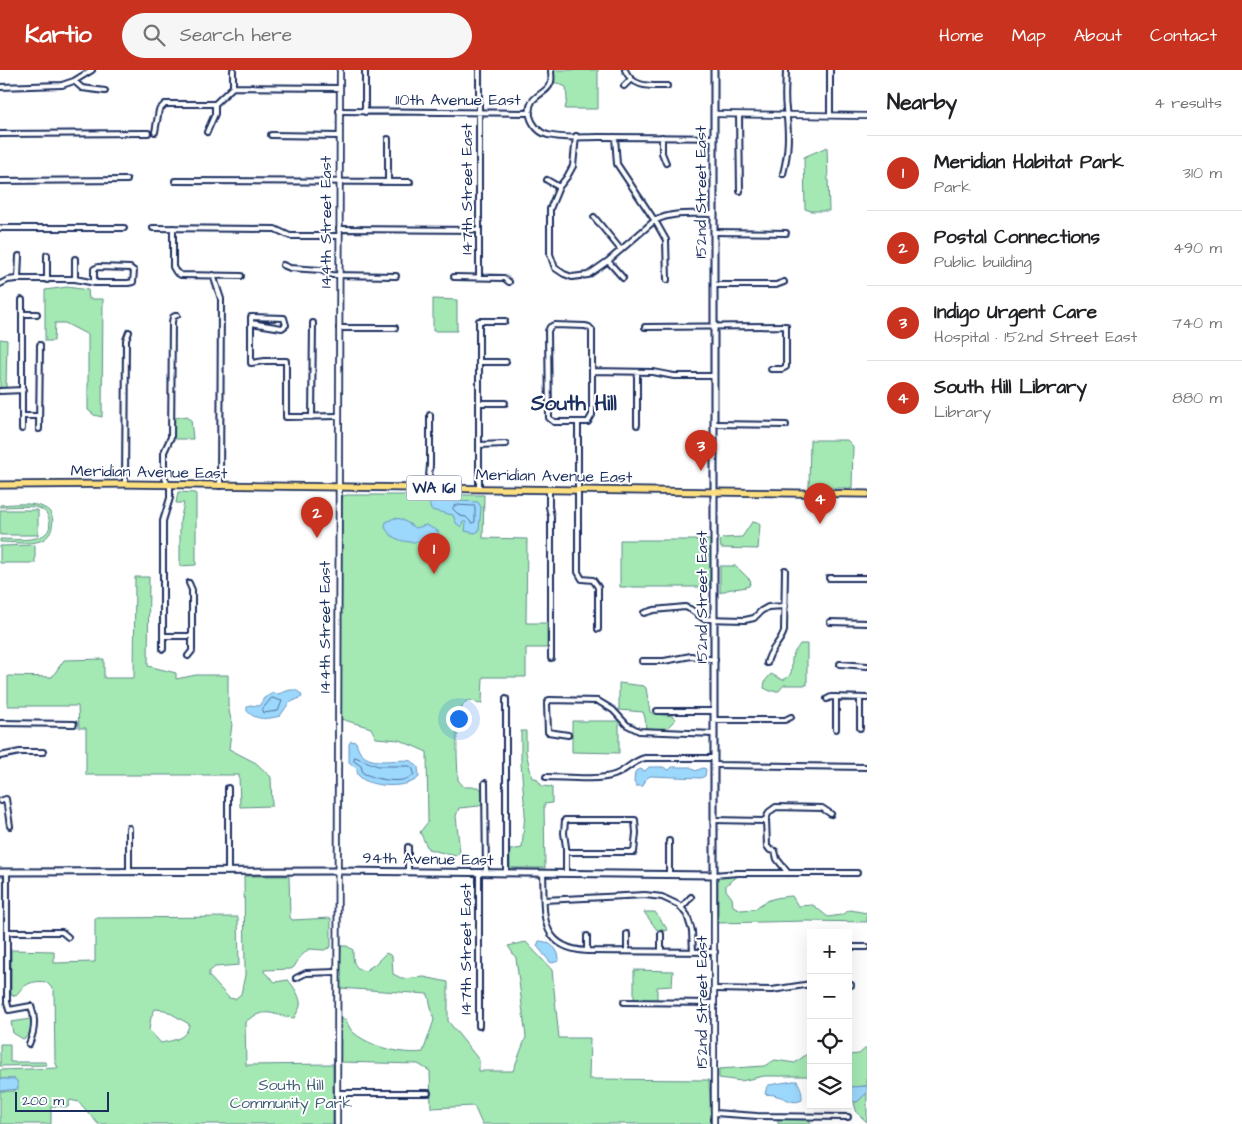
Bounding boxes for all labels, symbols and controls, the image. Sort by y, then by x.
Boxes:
search box [122,13,472,58]
text: Kartio [25,18,92,52]
icon: search [140,21,168,49]
text: Search here [180,22,292,49]
text: Home [939,23,984,48]
text: Map [1012,23,1046,48]
text: About [1074,23,1122,48]
text: Contact [1150,23,1217,48]
text: Nearby [887,88,957,117]
street label: 110th Avenue East [395,89,521,111]
text: 4 results [1154,92,1222,114]
street label: 147th Street East [456,123,478,255]
street label: 152nd Street East [690,125,712,259]
text: Meridian Habitat Park [934,149,1124,176]
street label: 144th Street East [315,155,337,288]
text: 1 [902,162,904,184]
text: 310 m [1183,162,1222,184]
text: Park [934,176,971,198]
text: Postal Connections [934,224,1100,251]
text: 2 [898,237,908,259]
text: 490 m [1173,237,1222,259]
text: Public building [934,251,1032,273]
text: Indigo Urgent Care [934,299,1097,326]
text: 3 [899,312,907,334]
text: 740 m [1172,312,1222,334]
text: Hospital · 152nd Street East [934,326,1137,348]
text: South Hill Library [934,374,1087,401]
text: 4 [898,387,908,409]
text: 880 m [1172,387,1222,409]
district label: South Hill [530,389,618,418]
text: Library [934,401,991,423]
pin: 3 [685,430,717,471]
street label: Meridian Avenue East [70,460,228,484]
street label: Meridian Avenue East [475,464,633,488]
road number: WA 161 [406,476,462,500]
pin: 4 [804,483,836,524]
pin: 2 [301,497,333,538]
street label: 152nd Street East [691,530,713,664]
pin: 1 [418,533,450,574]
street label: 144th Street East [314,560,336,693]
your location [446,706,472,732]
street label: 94th Avenue East [362,847,494,871]
street label: 147th Street East [455,883,477,1015]
map controls [807,929,852,1109]
button: + [807,929,852,974]
street label: 152nd Street East [691,935,713,1069]
button: − [807,974,852,1019]
button: locate [807,1019,852,1064]
button: layers [807,1064,852,1109]
park label: South Hill Community Park [230,1074,352,1115]
scale bar [15,1089,109,1112]
text: 200 m [22,1091,64,1111]

